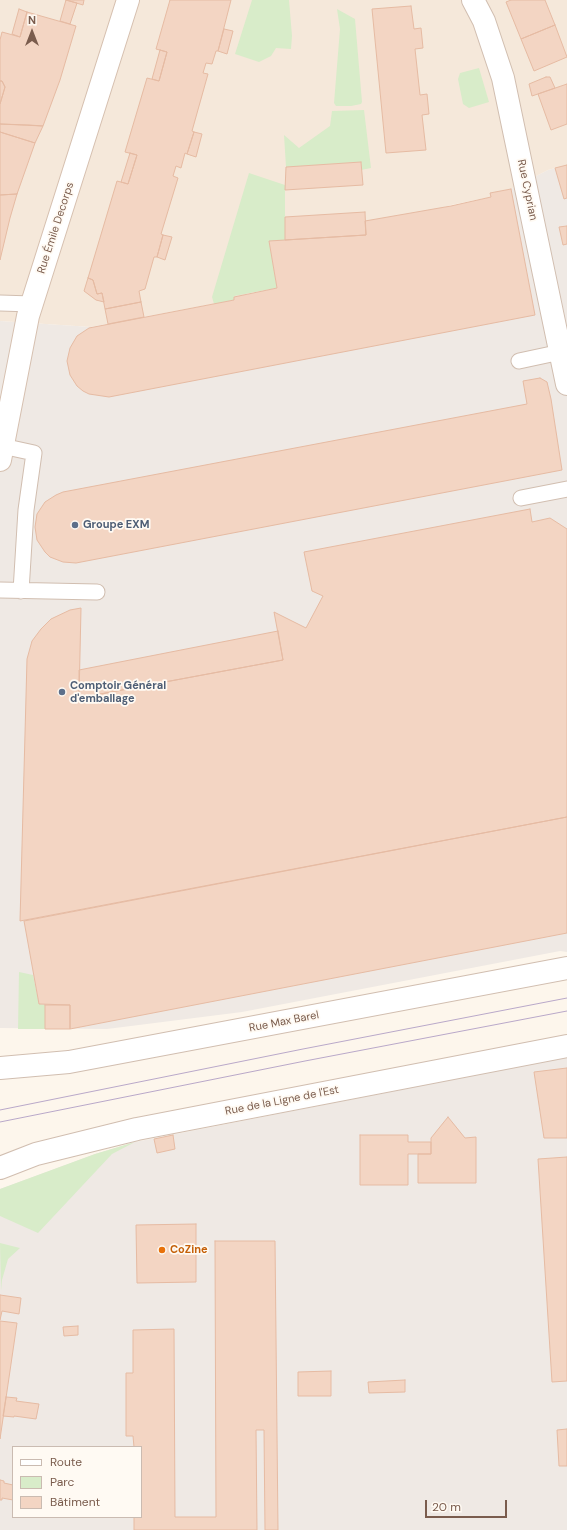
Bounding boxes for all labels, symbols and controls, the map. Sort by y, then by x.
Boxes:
north arrow [12,12,52,52]
text: N [28,13,36,27]
street label: Rue Cyprian [514,158,540,222]
street label: Rue Émile Decorps [35,181,77,275]
place label: Groupe EXM [83,518,149,532]
marker: Groupe EXM [70,520,80,530]
place label: Comptoir Général d'emballage [70,679,166,705]
marker: Comptoir Général d'emballage [57,687,67,697]
street label: Rue Max Barel [248,1009,320,1035]
street label: Rue de la Ligne de l'Est [224,1083,340,1119]
place label: CoZine [170,1243,208,1257]
marker: CoZine [157,1245,167,1255]
legend [12,1446,142,1518]
text: Route [50,1454,82,1470]
text: Parc [50,1474,74,1490]
scale bar [427,1492,509,1518]
text: Bâtiment [50,1494,100,1510]
text: 20 m [432,1499,461,1515]

